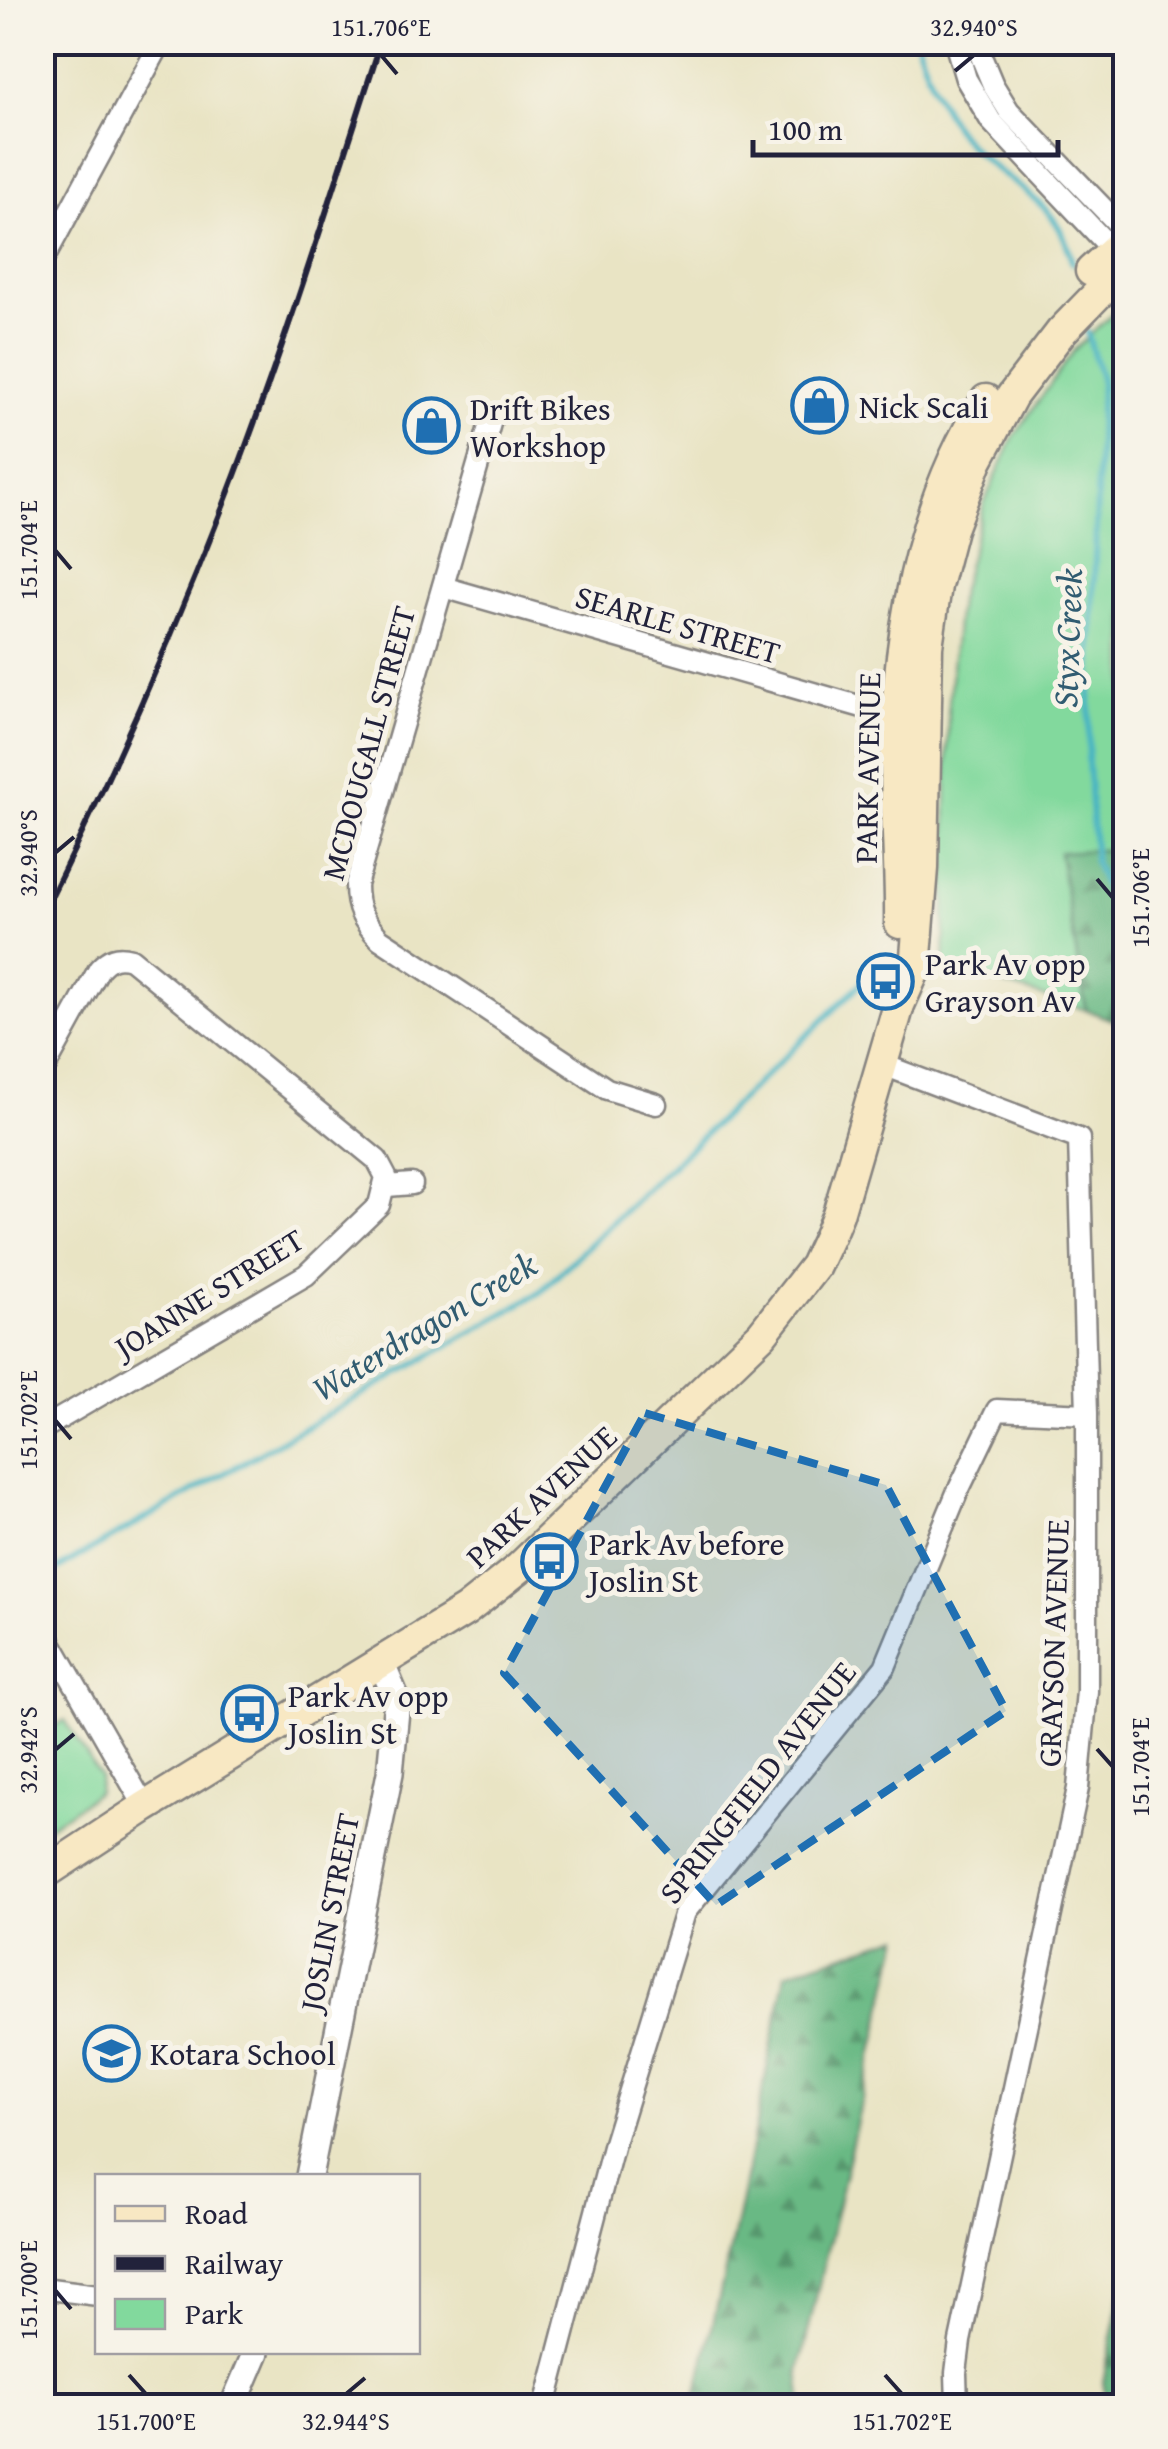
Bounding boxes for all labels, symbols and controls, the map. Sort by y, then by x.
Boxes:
text: 151.706°E [331,9,431,45]
text: 32.940°S [930,9,1018,45]
scale bar [753,95,1058,157]
text: 100 m [768,107,843,151]
shop icon: Nick Scali [790,376,850,436]
place label: Nick Scali [859,383,989,430]
place label: Drift Bikes Workshop [470,385,611,469]
shop icon: Drift Bikes Workshop [401,396,461,456]
text: 151.704°E [10,500,46,600]
water label: Styx Creek [1039,566,1095,709]
street label: SEARLE STREET [570,572,786,676]
street label: MCDOUGALL STREET [309,600,427,885]
street label: PARK AVENUE [842,672,892,864]
text: 32.940°S [10,809,46,897]
text: 151.706°E [1122,848,1158,948]
place label: Park Av opp Grayson Av [925,940,1086,1024]
bus stop icon: Park Av opp Grayson Av [856,951,916,1011]
street label: JOANNE STREET [102,1216,313,1372]
water label: Waterdragon Creek [302,1238,547,1413]
text: 151.702°E [10,1370,46,1470]
street label: PARK AVENUE [455,1414,627,1578]
street label: GRAYSON AVENUE [1025,1518,1081,1768]
place label: Park Av before Joslin St [585,1520,785,1604]
bus stop icon: Park Av before Joslin St [520,1531,580,1591]
street label: SPRINGFIELD AVENUE [647,1651,867,1913]
place label: Park Av opp Joslin St [284,1672,449,1756]
bus stop icon: Park Av opp Joslin St [219,1683,279,1743]
text: 32.942°S [10,1706,46,1794]
text: 151.704°E [1122,1717,1158,1817]
street label: JOSLIN STREET [286,1809,371,2019]
school or university icon: Kotara School [81,2023,141,2083]
place label: Kotara School [150,2030,336,2077]
legend [95,2174,420,2354]
text: Road [185,2191,248,2235]
text: 151.700°E [10,2240,46,2340]
text: Railway [185,2241,283,2285]
text: Park [185,2291,244,2335]
text: 151.700°E [96,2403,196,2439]
text: 32.944°S [302,2403,390,2439]
text: 151.702°E [852,2403,952,2439]

